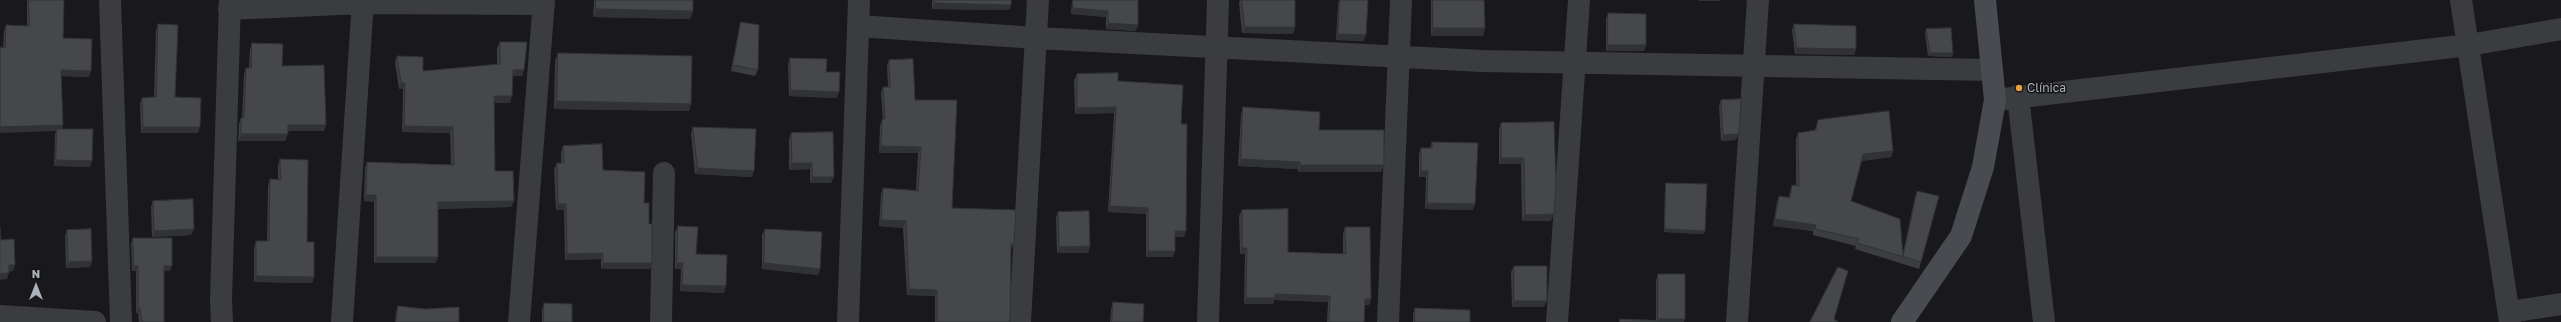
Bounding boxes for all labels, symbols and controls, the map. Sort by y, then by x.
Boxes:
place label: Clínica [2027,81,2066,95]
marker: Clínica [2014,83,2024,93]
north arrow [16,266,56,306]
text: N [32,267,40,280]

